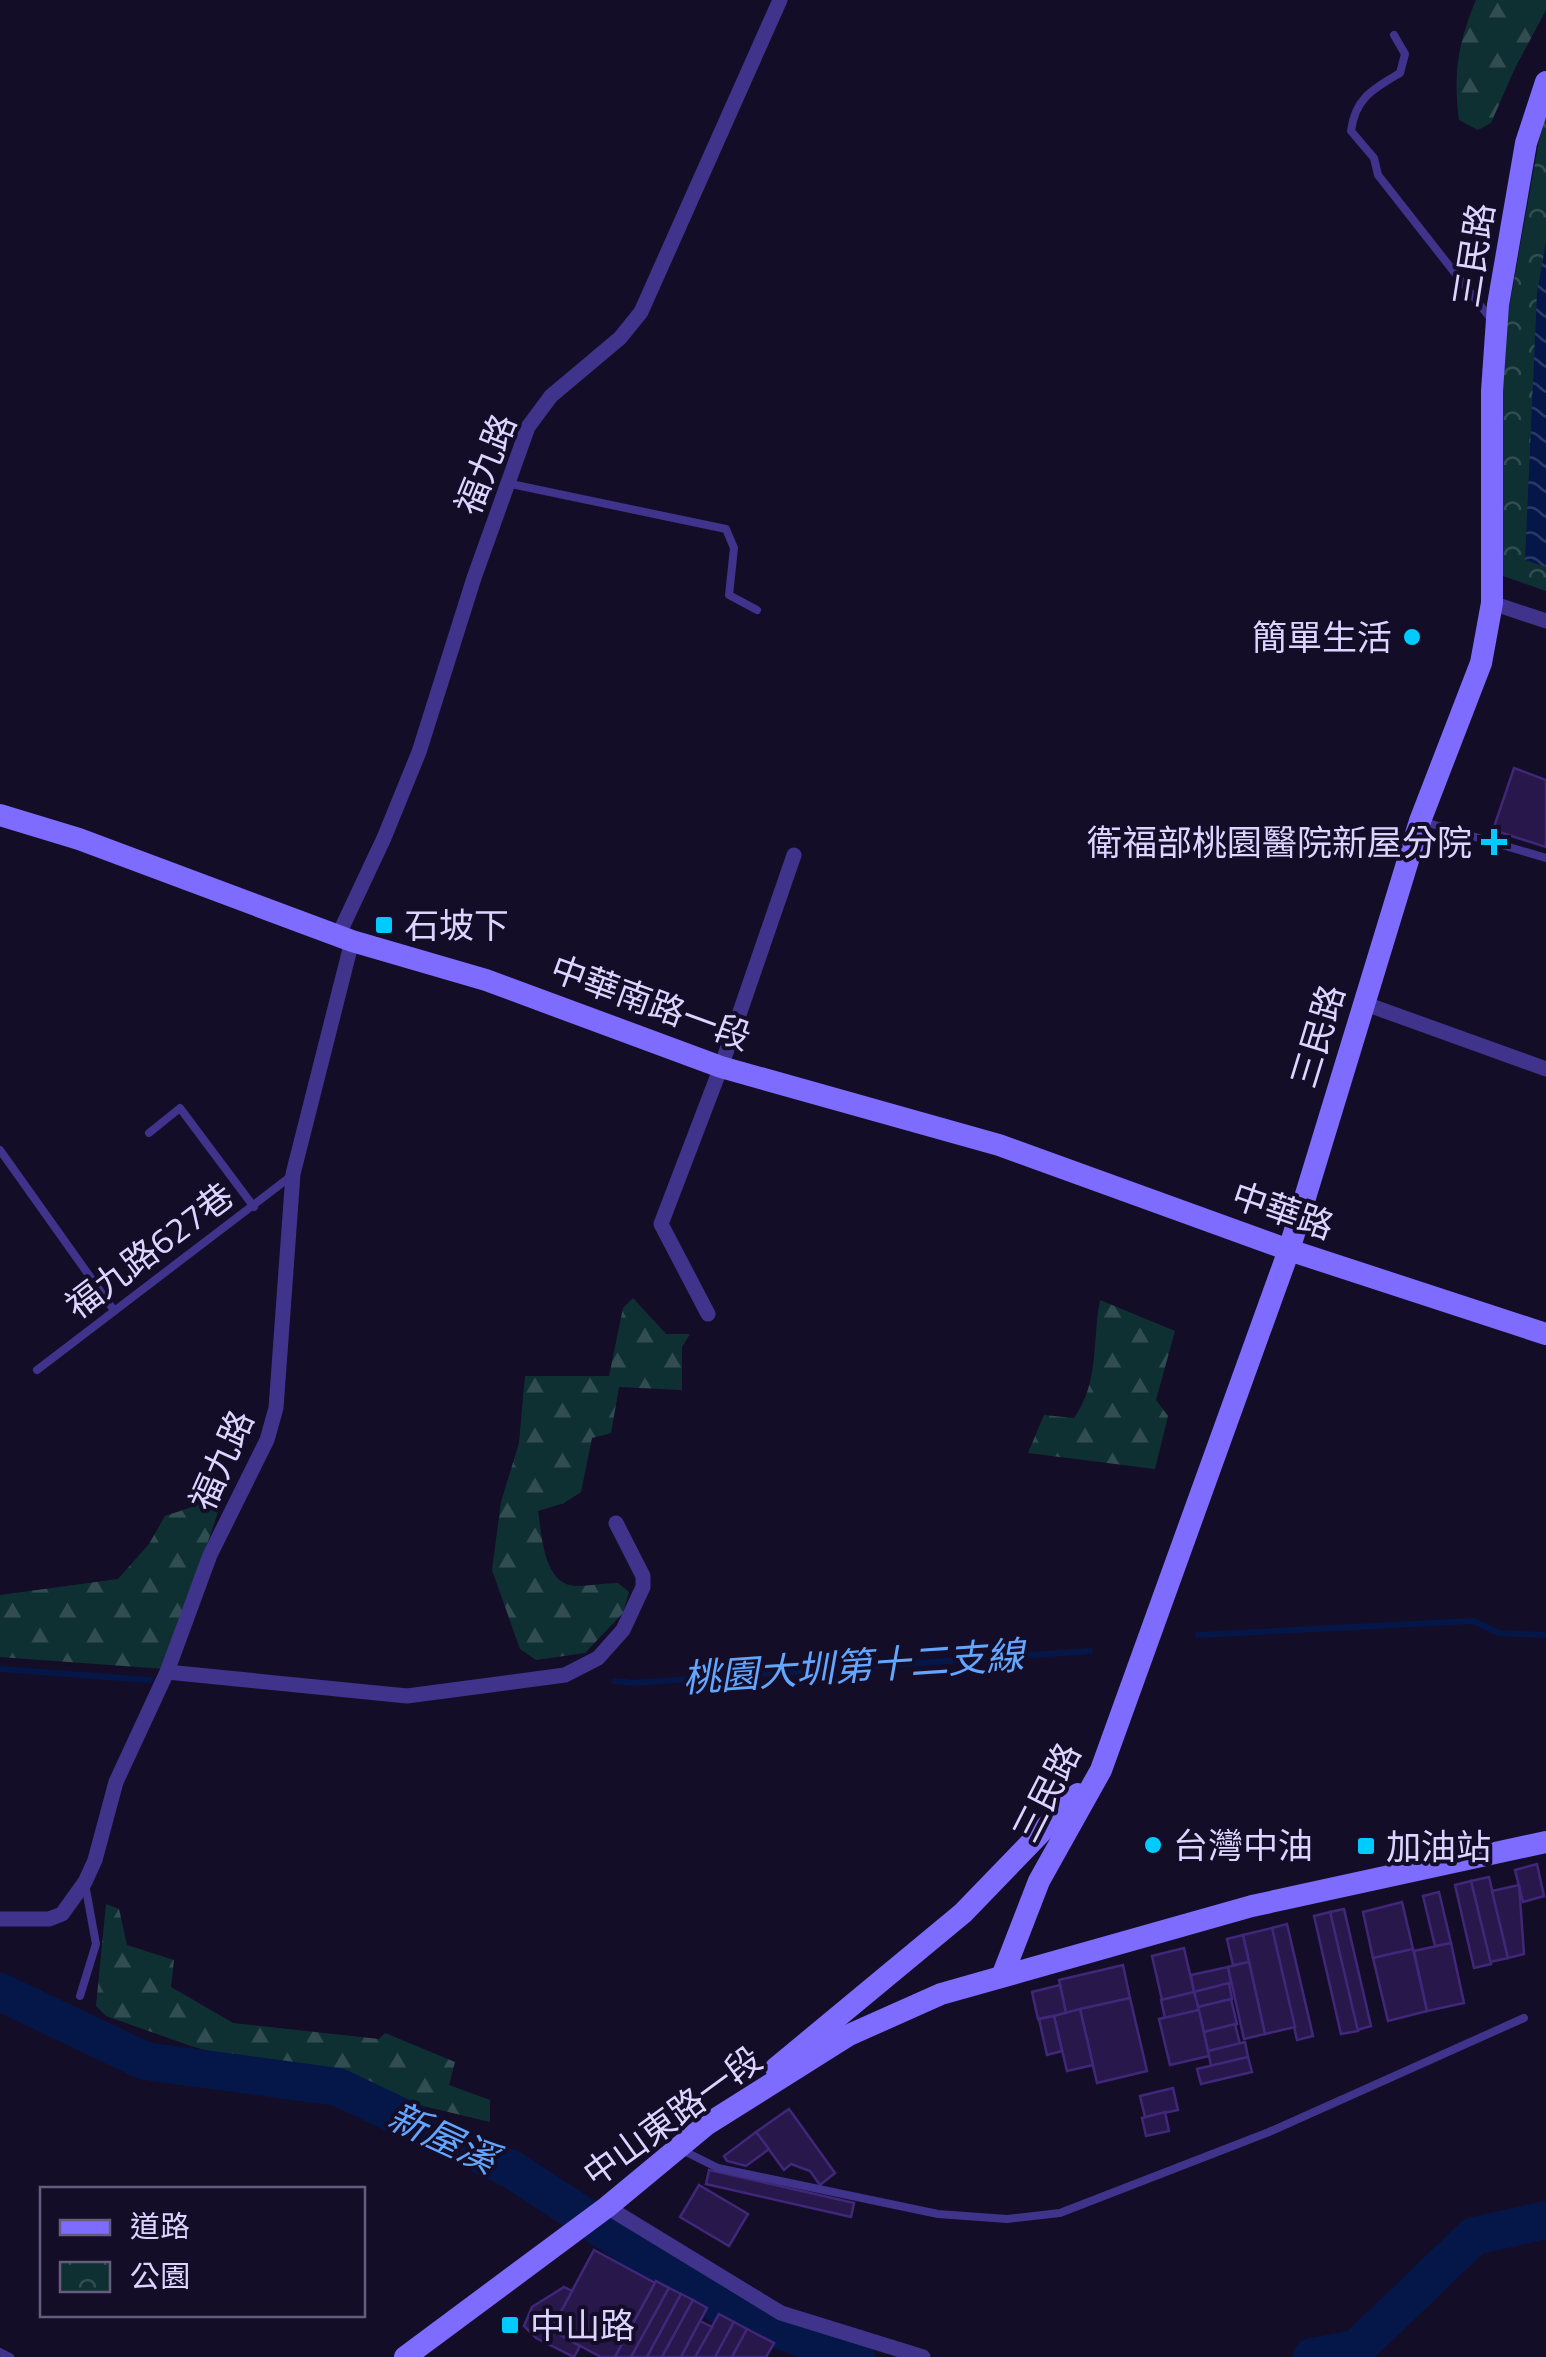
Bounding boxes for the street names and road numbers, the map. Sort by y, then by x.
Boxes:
street label: 三民路 [1438,199,1508,311]
street label: 福九路 [440,405,530,523]
street label: 中華南路一段 [543,941,759,1063]
street label: 三民路 [1276,978,1358,1094]
street label: 中華路 [1225,1167,1341,1253]
street label: 福九路627巷 [53,1169,245,1331]
street label: 福九路 [175,1401,267,1519]
street label: 三民路 [998,1733,1094,1851]
street label: 中山東路一段 [571,2032,773,2200]

